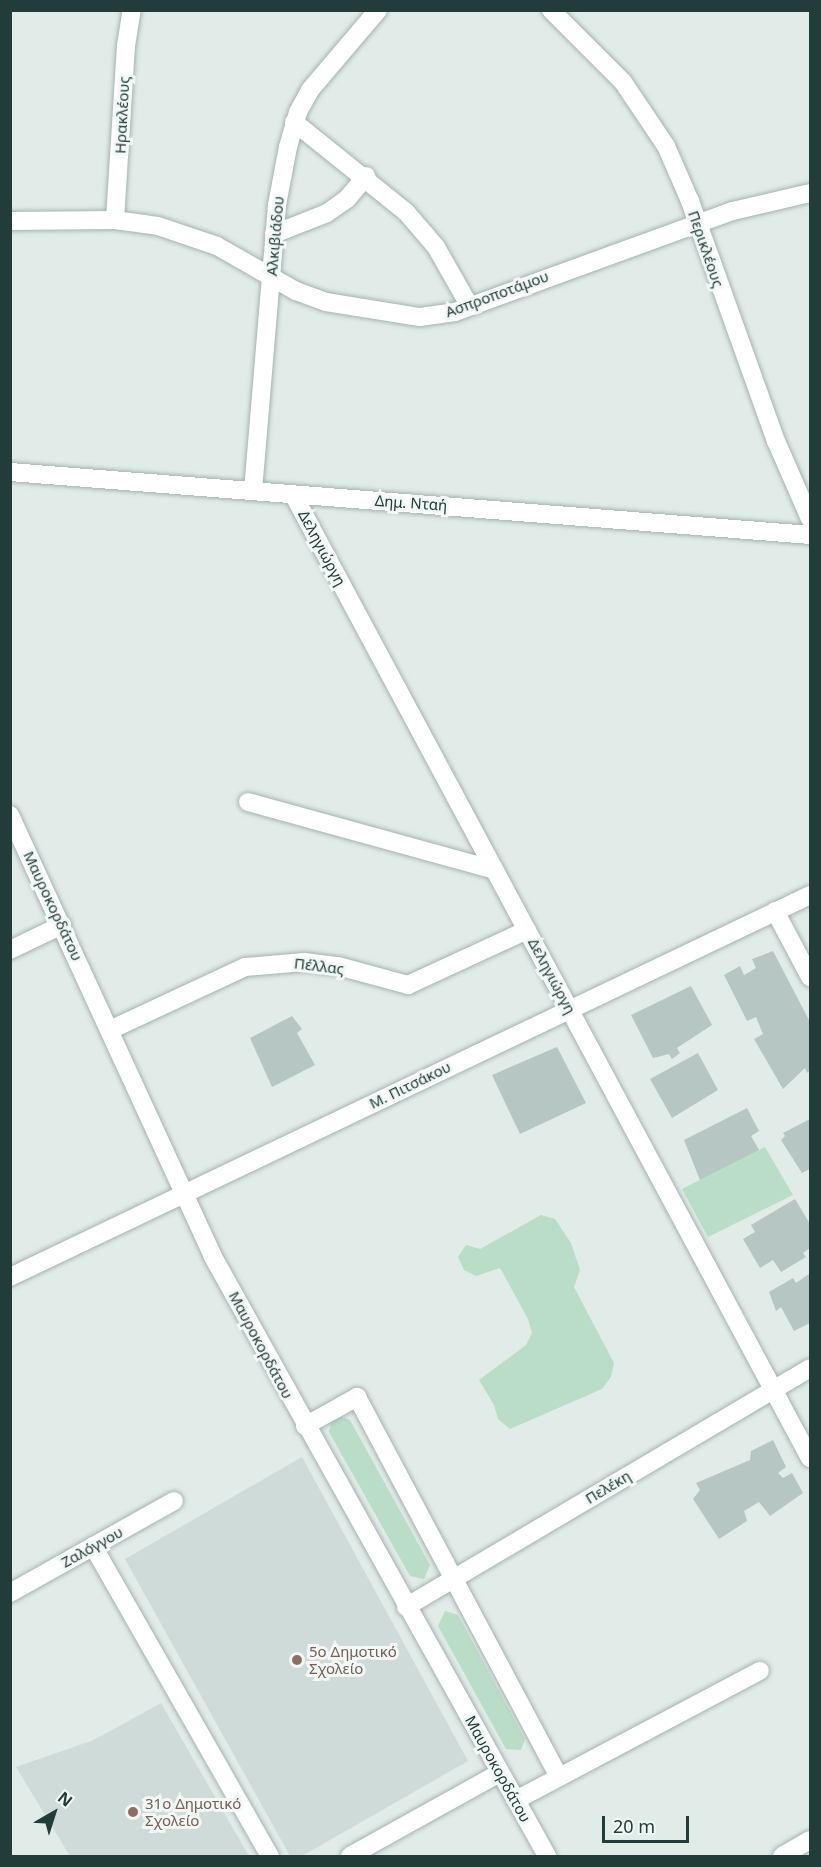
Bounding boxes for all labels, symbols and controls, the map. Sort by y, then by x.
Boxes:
street label: Ηρακλέους [111,76,133,154]
street label: Αλκιβιάδου [263,195,287,277]
street label: Περικλέους [684,208,728,290]
street label: Ασπροποτάμου [443,267,551,321]
street label: Δημ. Νταή [374,491,448,515]
street label: Δεληγιώργη [294,507,350,589]
street label: Μαυροκορδάτου [20,848,86,964]
street label: Δεληγιώργη [524,935,580,1017]
street label: Πέλλας [293,954,345,978]
street label: Μ. Πιτσάκου [366,1058,454,1112]
street label: Μαυροκορδάτου [225,1288,297,1402]
street label: Πελέκη [582,1466,634,1508]
street label: Ζαλόγγου [58,1523,126,1571]
place label: 5ο Δημοτικό Σχολείο [309,1642,397,1677]
marker: 5ο Δημοτικό Σχολείο [290,1653,304,1667]
street label: Μαυροκορδάτου [461,1713,535,1825]
north arrow [24,1783,84,1843]
text: N [53,1786,77,1812]
place label: 31ο Δημοτικό Σχολείο [145,1794,241,1829]
scale bar [605,1804,692,1842]
marker: 31ο Δημοτικό Σχολείο [126,1805,140,1819]
text: 20 m [613,1814,655,1838]

